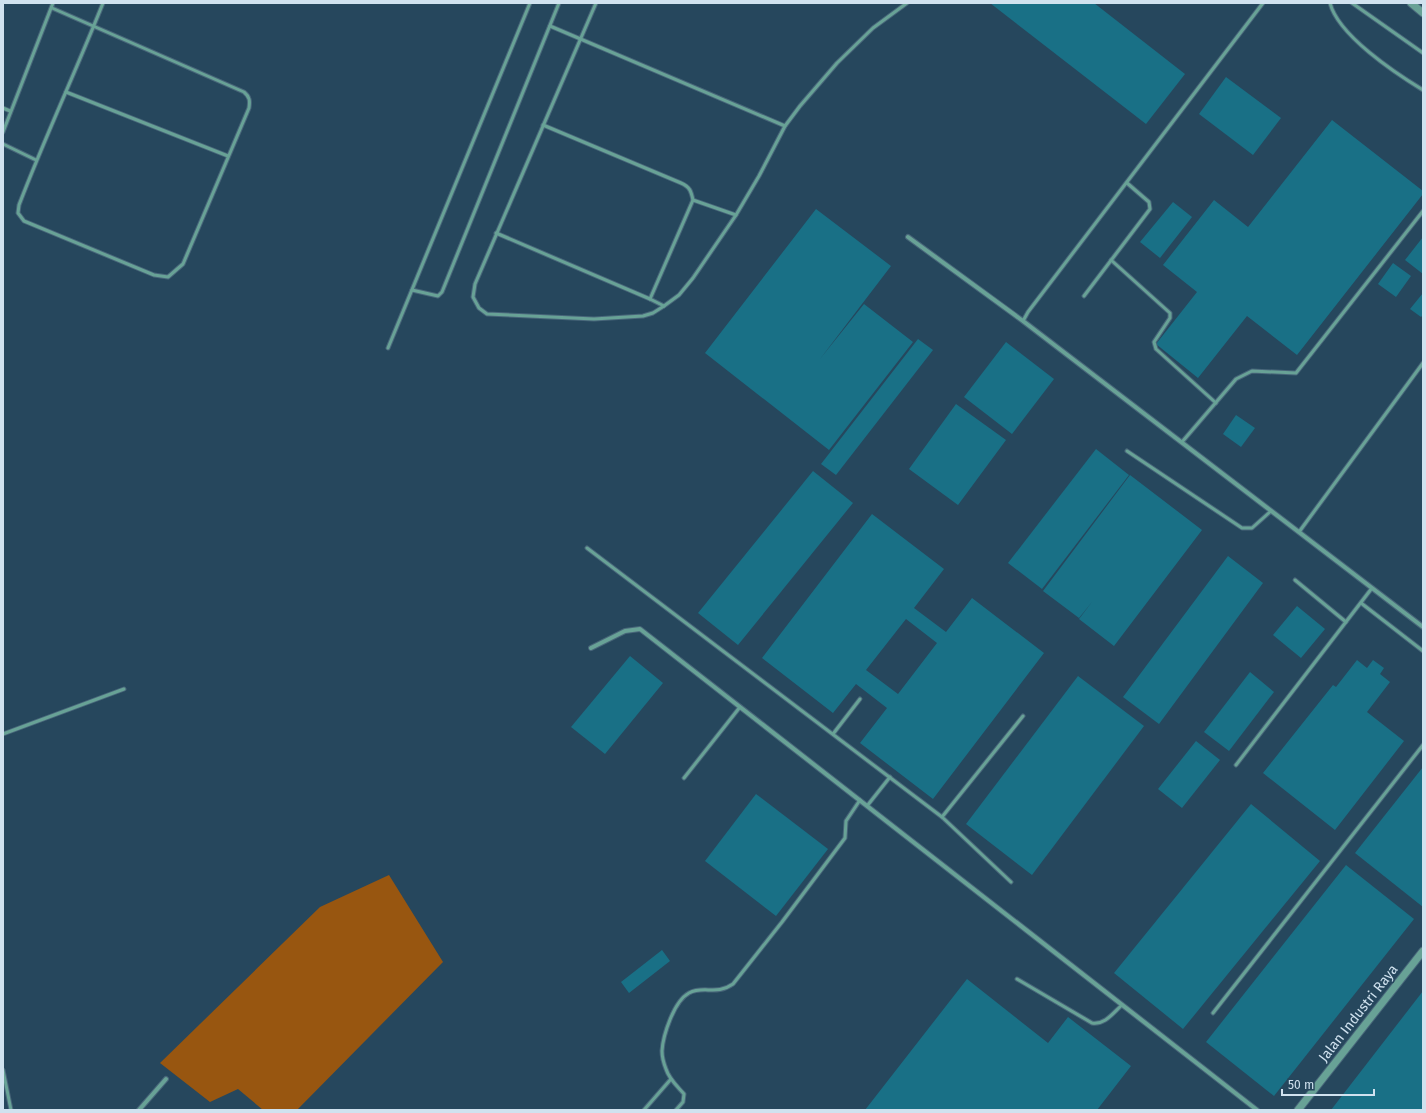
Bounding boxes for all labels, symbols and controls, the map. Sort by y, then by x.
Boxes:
street label: Jalan Industri Raya [1315,961,1402,1065]
scale bar [1282,1071,1374,1097]
text: 50 m [1288,1078,1314,1092]

